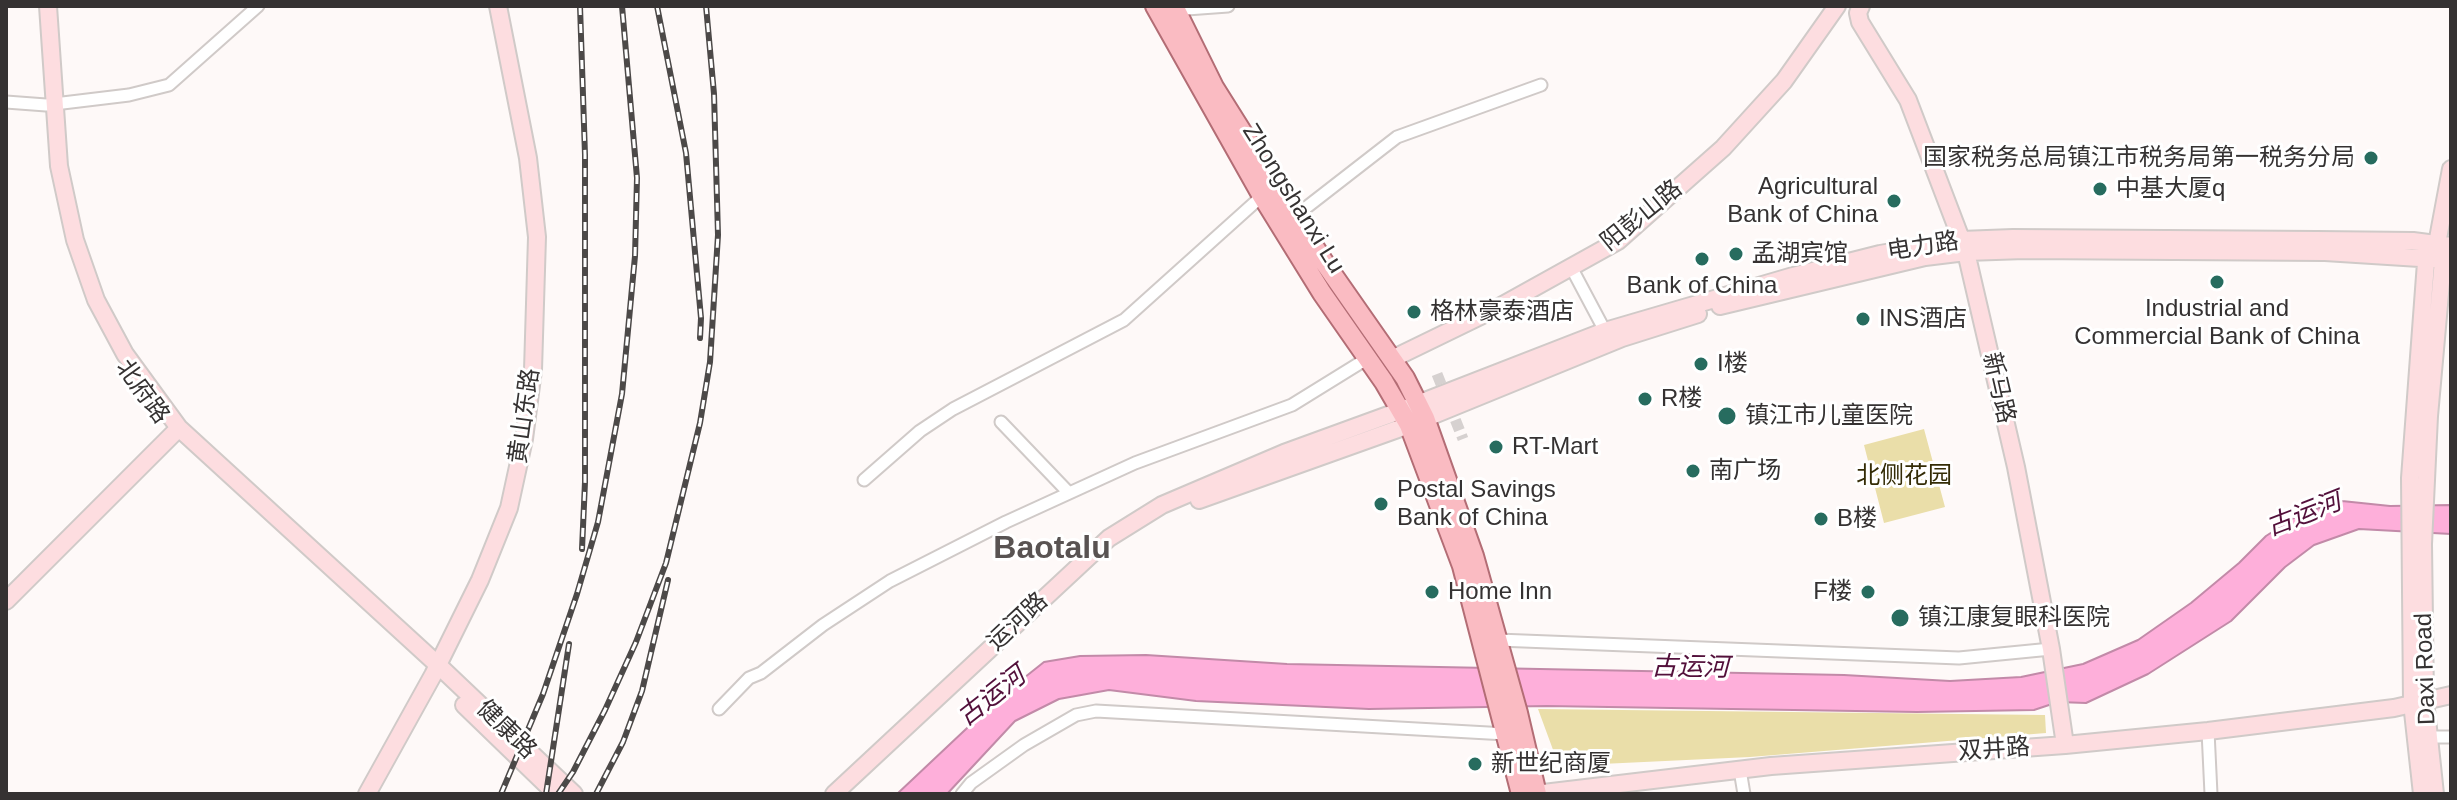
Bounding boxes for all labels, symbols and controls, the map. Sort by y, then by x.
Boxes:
street label: Zhongshanxi Lu [1236,119,1350,279]
place label: 国家税务总局镇江市税务局第一税务分局 [1923,144,2355,172]
marker: 国家税务总局镇江市税务局第一税务分局 [2362,149,2380,167]
place label: Agricultural Bank of China [1727,173,1878,229]
street label: 阳彭山路 [1596,175,1688,257]
place label: 中基大厦q [2116,175,2225,203]
marker: 中基大厦q [2091,180,2109,198]
marker: Agricultural Bank of China [1885,192,1903,210]
street label: 电力路 [1885,227,1961,267]
place label: 孟湖宾馆 [1752,240,1848,268]
marker: 孟湖宾馆 [1727,245,1745,263]
marker: Bank of China [1693,250,1711,268]
place label: Bank of China [1627,272,1777,300]
marker: Industrial and Commercial Bank of China [2208,273,2226,291]
place label: Industrial and Commercial Bank of China [2074,295,2360,351]
place label: 格林豪泰酒店 [1430,298,1574,326]
marker: 格林豪泰酒店 [1405,303,1423,321]
place label: INS酒店 [1879,305,1967,333]
marker: INS酒店 [1854,310,1872,328]
place label: I楼 [1717,350,1748,378]
street label: 新马路 [1976,350,2020,426]
street label: 北府路 [109,354,175,430]
marker: I楼 [1692,355,1710,373]
street label: 黄山东路 [504,366,546,466]
place label: R楼 [1661,385,1702,413]
marker: R楼 [1636,390,1654,408]
place label: 镇江市儿童医院 [1745,402,1913,430]
marker: 镇江市儿童医院 [1716,405,1738,427]
place label: RT-Mart [1512,433,1598,461]
marker: RT-Mart [1487,438,1505,456]
place label: 南广场 [1709,457,1781,485]
marker: 南广场 [1684,462,1702,480]
park label: 北侧花园 [1856,462,1952,490]
place label: Postal Savings Bank of China [1397,476,1556,532]
water label: 古运河 [2262,486,2346,544]
marker: Postal Savings Bank of China [1372,495,1390,513]
place label: B楼 [1837,505,1877,533]
marker: B楼 [1812,510,1830,528]
district label: Baotalu [993,530,1111,568]
place label: Home Inn [1448,578,1552,606]
place label: F楼 [1813,578,1852,606]
marker: Home Inn [1423,583,1441,601]
marker: F楼 [1859,583,1877,601]
street label: 运河路 [982,587,1054,657]
place label: 镇江康复眼科医院 [1918,604,2110,632]
marker: 镇江康复眼科医院 [1889,607,1911,629]
street label: Daxi Road [2410,613,2442,725]
water label: 古运河 [1651,652,1729,684]
water label: 古运河 [952,661,1032,733]
street label: 健康路 [470,695,542,765]
street label: 双井路 [1957,733,2031,767]
place label: 新世纪商厦 [1491,750,1611,778]
marker: 新世纪商厦 [1466,755,1484,773]

